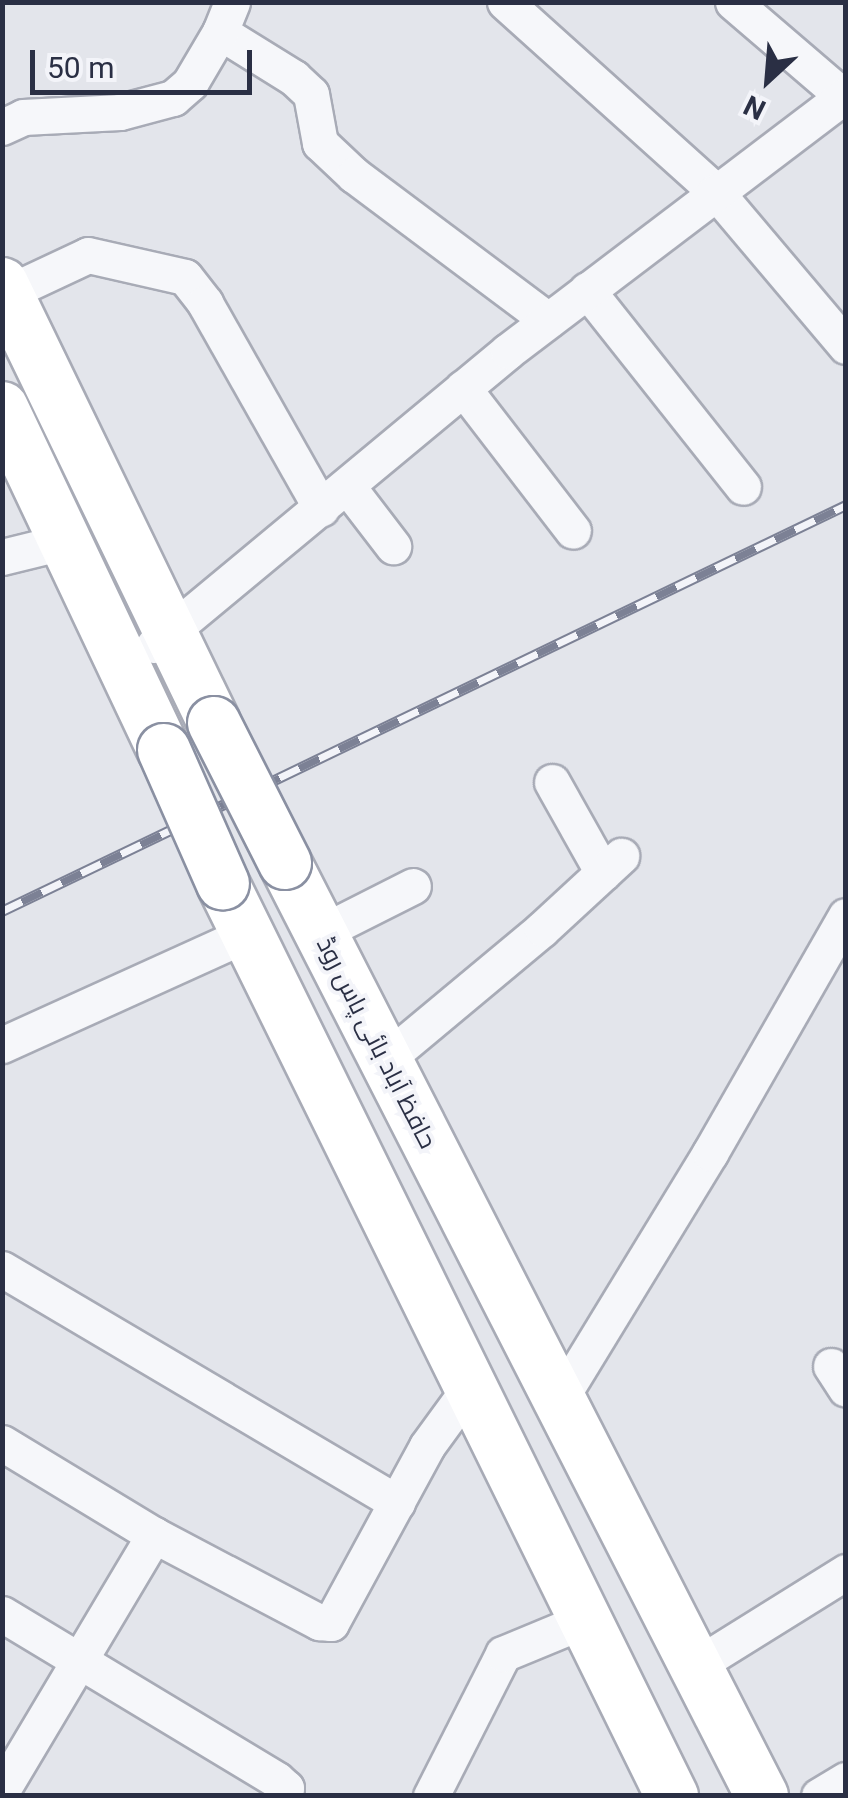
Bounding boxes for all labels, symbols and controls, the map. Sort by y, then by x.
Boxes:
scale bar [35,30,258,92]
north arrow [718,30,818,130]
text: 50 m [47,50,114,85]
text: N [739,88,771,127]
street label: حافظ آباد بائی پاس روڈ [310,932,442,1154]

